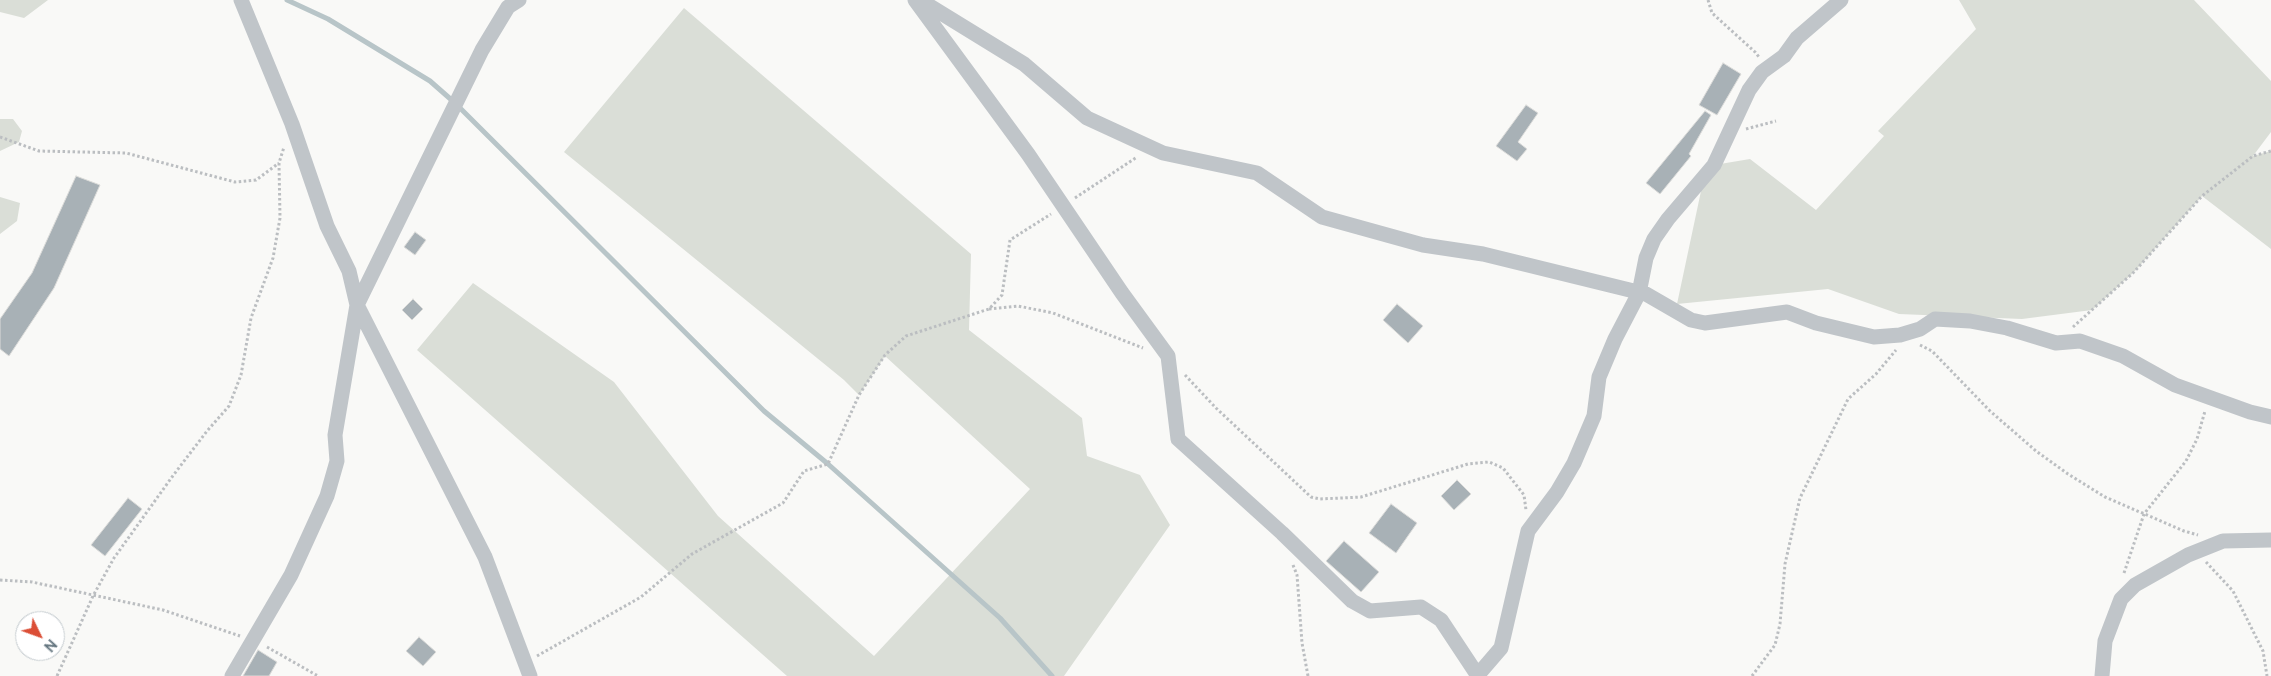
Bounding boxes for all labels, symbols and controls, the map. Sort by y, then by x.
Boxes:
north arrow [15,611,65,661]
text: N [41,636,60,655]

